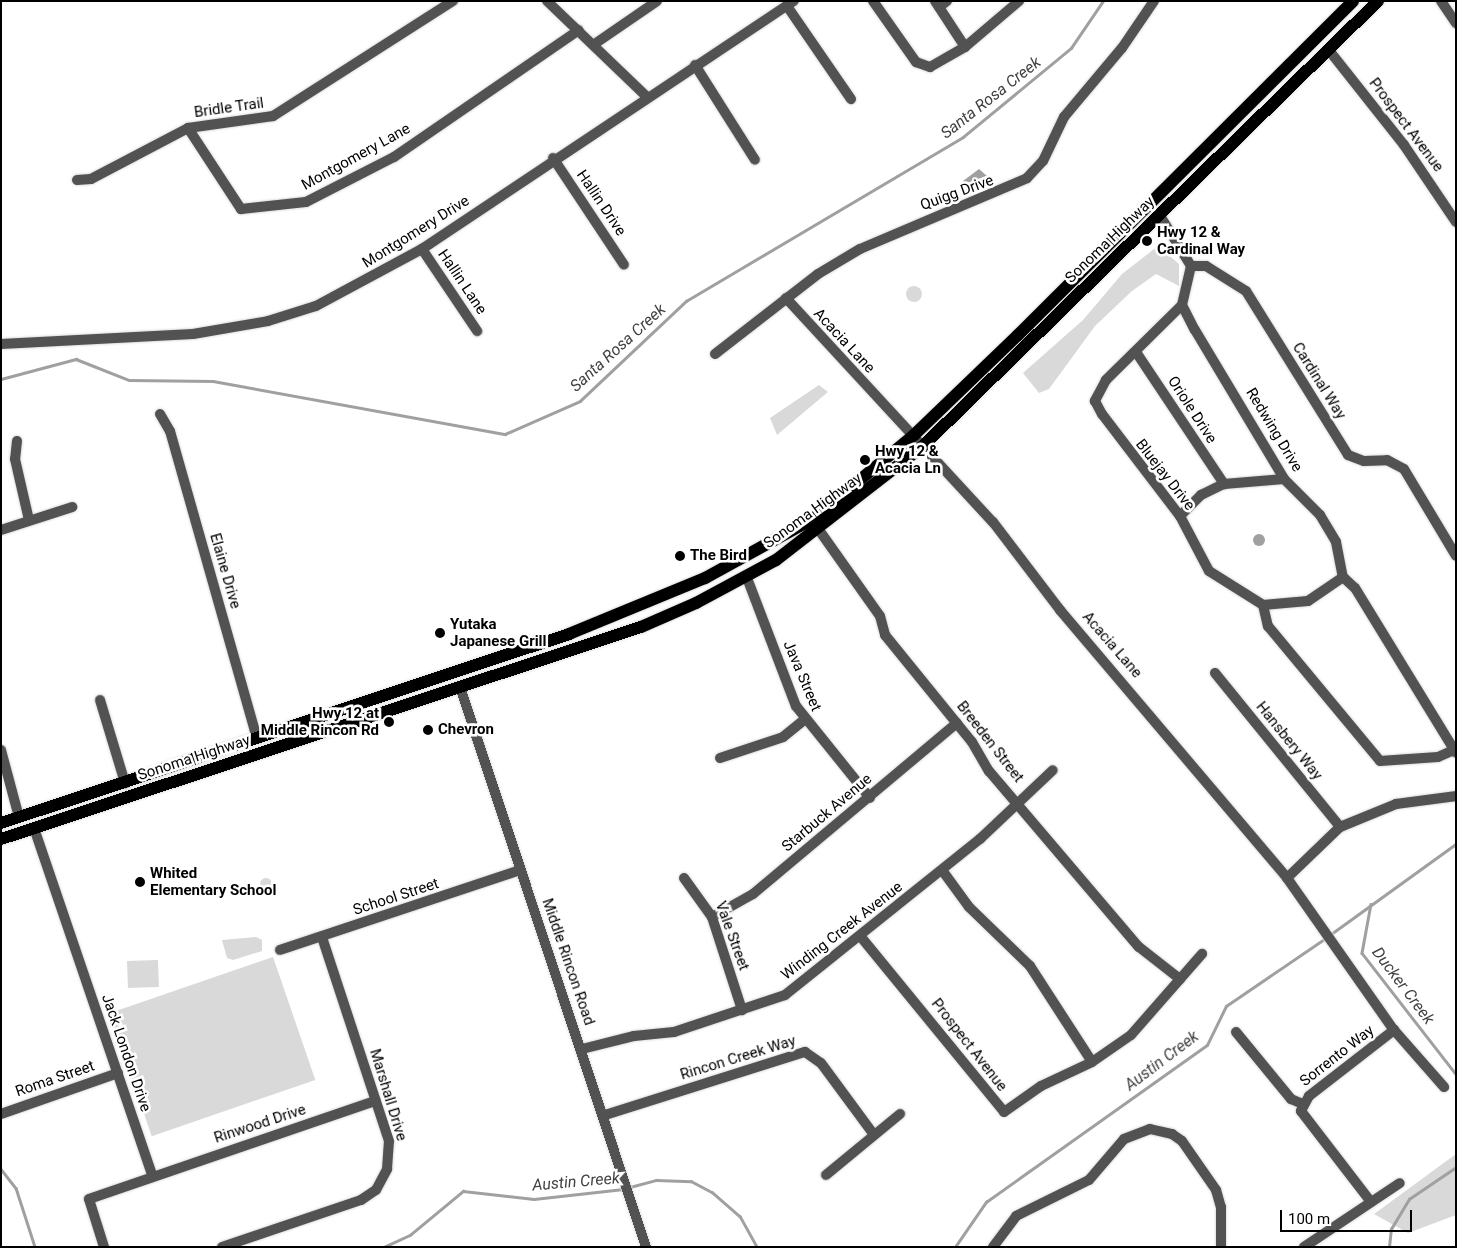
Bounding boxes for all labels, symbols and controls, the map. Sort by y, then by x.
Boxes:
water label: Santa Rosa Creek [937,53,1045,143]
street label: Prospect Avenue [1365,75,1447,175]
street label: Bridle Trail [193,94,265,122]
street label: Montgomery Lane [299,120,413,194]
street label: Hallin Drive [572,167,630,239]
street label: Quigg Drive [918,171,996,215]
street label: Montgomery Drive [359,192,473,272]
street label: Sonoma Highway [1062,193,1158,287]
place label: Hwy 12 & Cardinal Way [1157,223,1245,258]
marker: Hwy 12 & Cardinal Way [1141,235,1153,247]
street label: Hallin Lane [434,246,490,318]
water label: Santa Rosa Creek [566,300,670,396]
street label: Acacia Lane [810,305,878,377]
street label: Cardinal Way [1288,339,1350,423]
street label: Oriole Drive [1164,373,1220,447]
street label: Redwing Drive [1242,385,1306,475]
street label: Bluejay Drive [1132,436,1198,514]
place label: Hwy 12 & Acacia Ln [875,442,941,477]
marker: Hwy 12 & Acacia Ln [859,454,871,466]
street label: Sonoma Highway [760,469,866,553]
street label: Elaine Drive [206,531,244,611]
place label: The Bird [690,547,747,565]
marker: The Bird [674,550,686,562]
street label: Acacia Lane [1078,608,1146,682]
place label: Yutaka Japanese Grill [450,615,547,650]
marker: Yutaka Japanese Grill [434,627,446,639]
street label: Java Street [779,638,825,714]
street label: Breeden Street [953,698,1027,786]
street label: Hansbery Way [1252,698,1326,784]
place label: Hwy 12 at Middle Rincon Rd [261,704,379,739]
marker: Hwy 12 at Middle Rincon Rd [383,716,395,728]
place label: Chevron [438,721,494,739]
marker: Chevron [422,724,434,736]
street label: Sonoma Highway [136,731,252,785]
street label: Starbuck Avenue [778,770,876,856]
place label: Whited Elementary School [150,864,276,899]
street label: School Street [351,875,441,919]
marker: Whited Elementary School [134,876,146,888]
street label: Winding Creek Avenue [778,878,906,984]
street label: Middle Rincon Road [538,896,598,1028]
street label: Vale Street [711,899,753,973]
water label: Ducker Creek [1368,944,1438,1028]
street label: Jack London Drive [97,992,155,1114]
street label: Prospect Avenue [927,995,1011,1095]
street label: Sorrento Way [1296,1022,1378,1090]
water label: Austin Creek [1121,1027,1203,1095]
street label: Rincon Creek Way [678,1032,798,1084]
street label: Marshall Drive [365,1047,411,1143]
street label: Roma Street [13,1057,97,1101]
street label: Rinwood Drive [212,1101,308,1147]
water label: Austin Creek [532,1169,620,1195]
scale bar [1282,1200,1414,1232]
text: 100 m [1288,1210,1330,1228]

